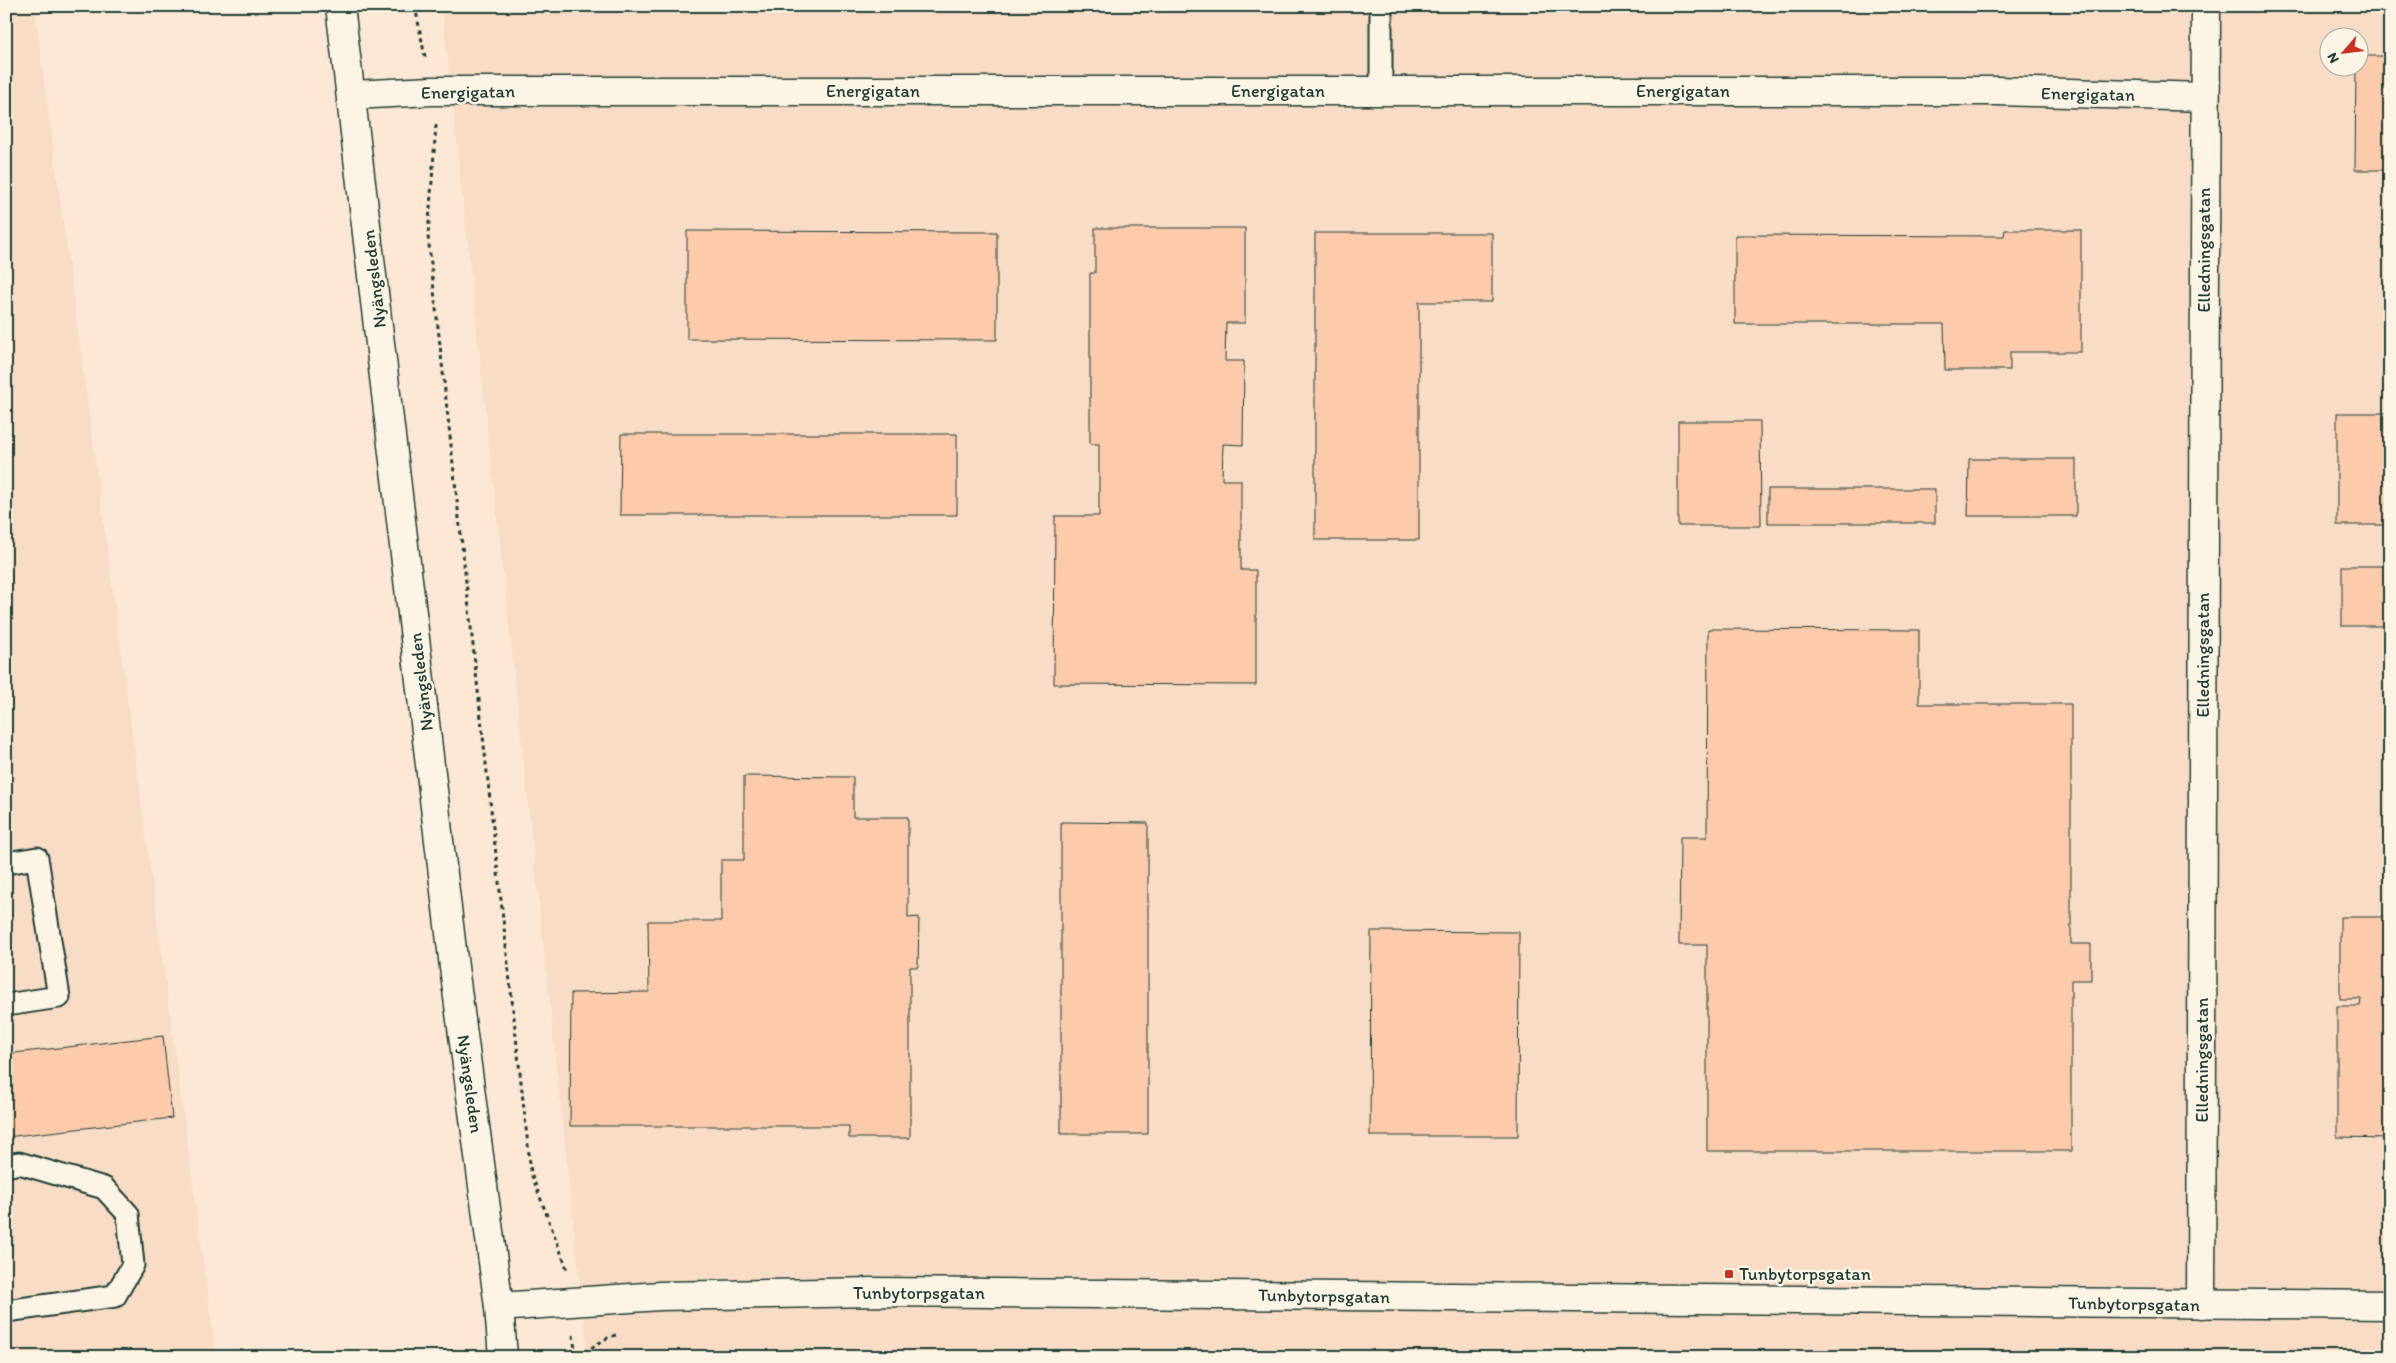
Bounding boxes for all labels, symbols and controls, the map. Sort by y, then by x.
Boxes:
north arrow [2318,28,2368,78]
text: N [2323,50,2343,66]
street label: Energigatan [421,80,515,104]
street label: Energigatan [826,80,920,102]
street label: Energigatan [1231,80,1325,102]
street label: Energigatan [1636,80,1730,102]
street label: Energigatan [2041,82,2135,106]
street label: Elledningsgatan [2193,188,2215,312]
street label: Nyängsleden [357,229,391,329]
street label: Elledningsgatan [2192,593,2214,717]
street label: Nyängsleden [404,632,438,732]
street label: Elledningsgatan [2191,998,2213,1122]
street label: Nyängsleden [452,1033,488,1135]
place label: Tunbytorpsgatan [1739,1263,1871,1285]
marker: Tunbytorpsgatan [1723,1268,1735,1280]
street label: Tunbytorpsgatan [853,1282,985,1304]
street label: Tunbytorpsgatan [1258,1284,1390,1308]
street label: Tunbytorpsgatan [2068,1292,2200,1316]

